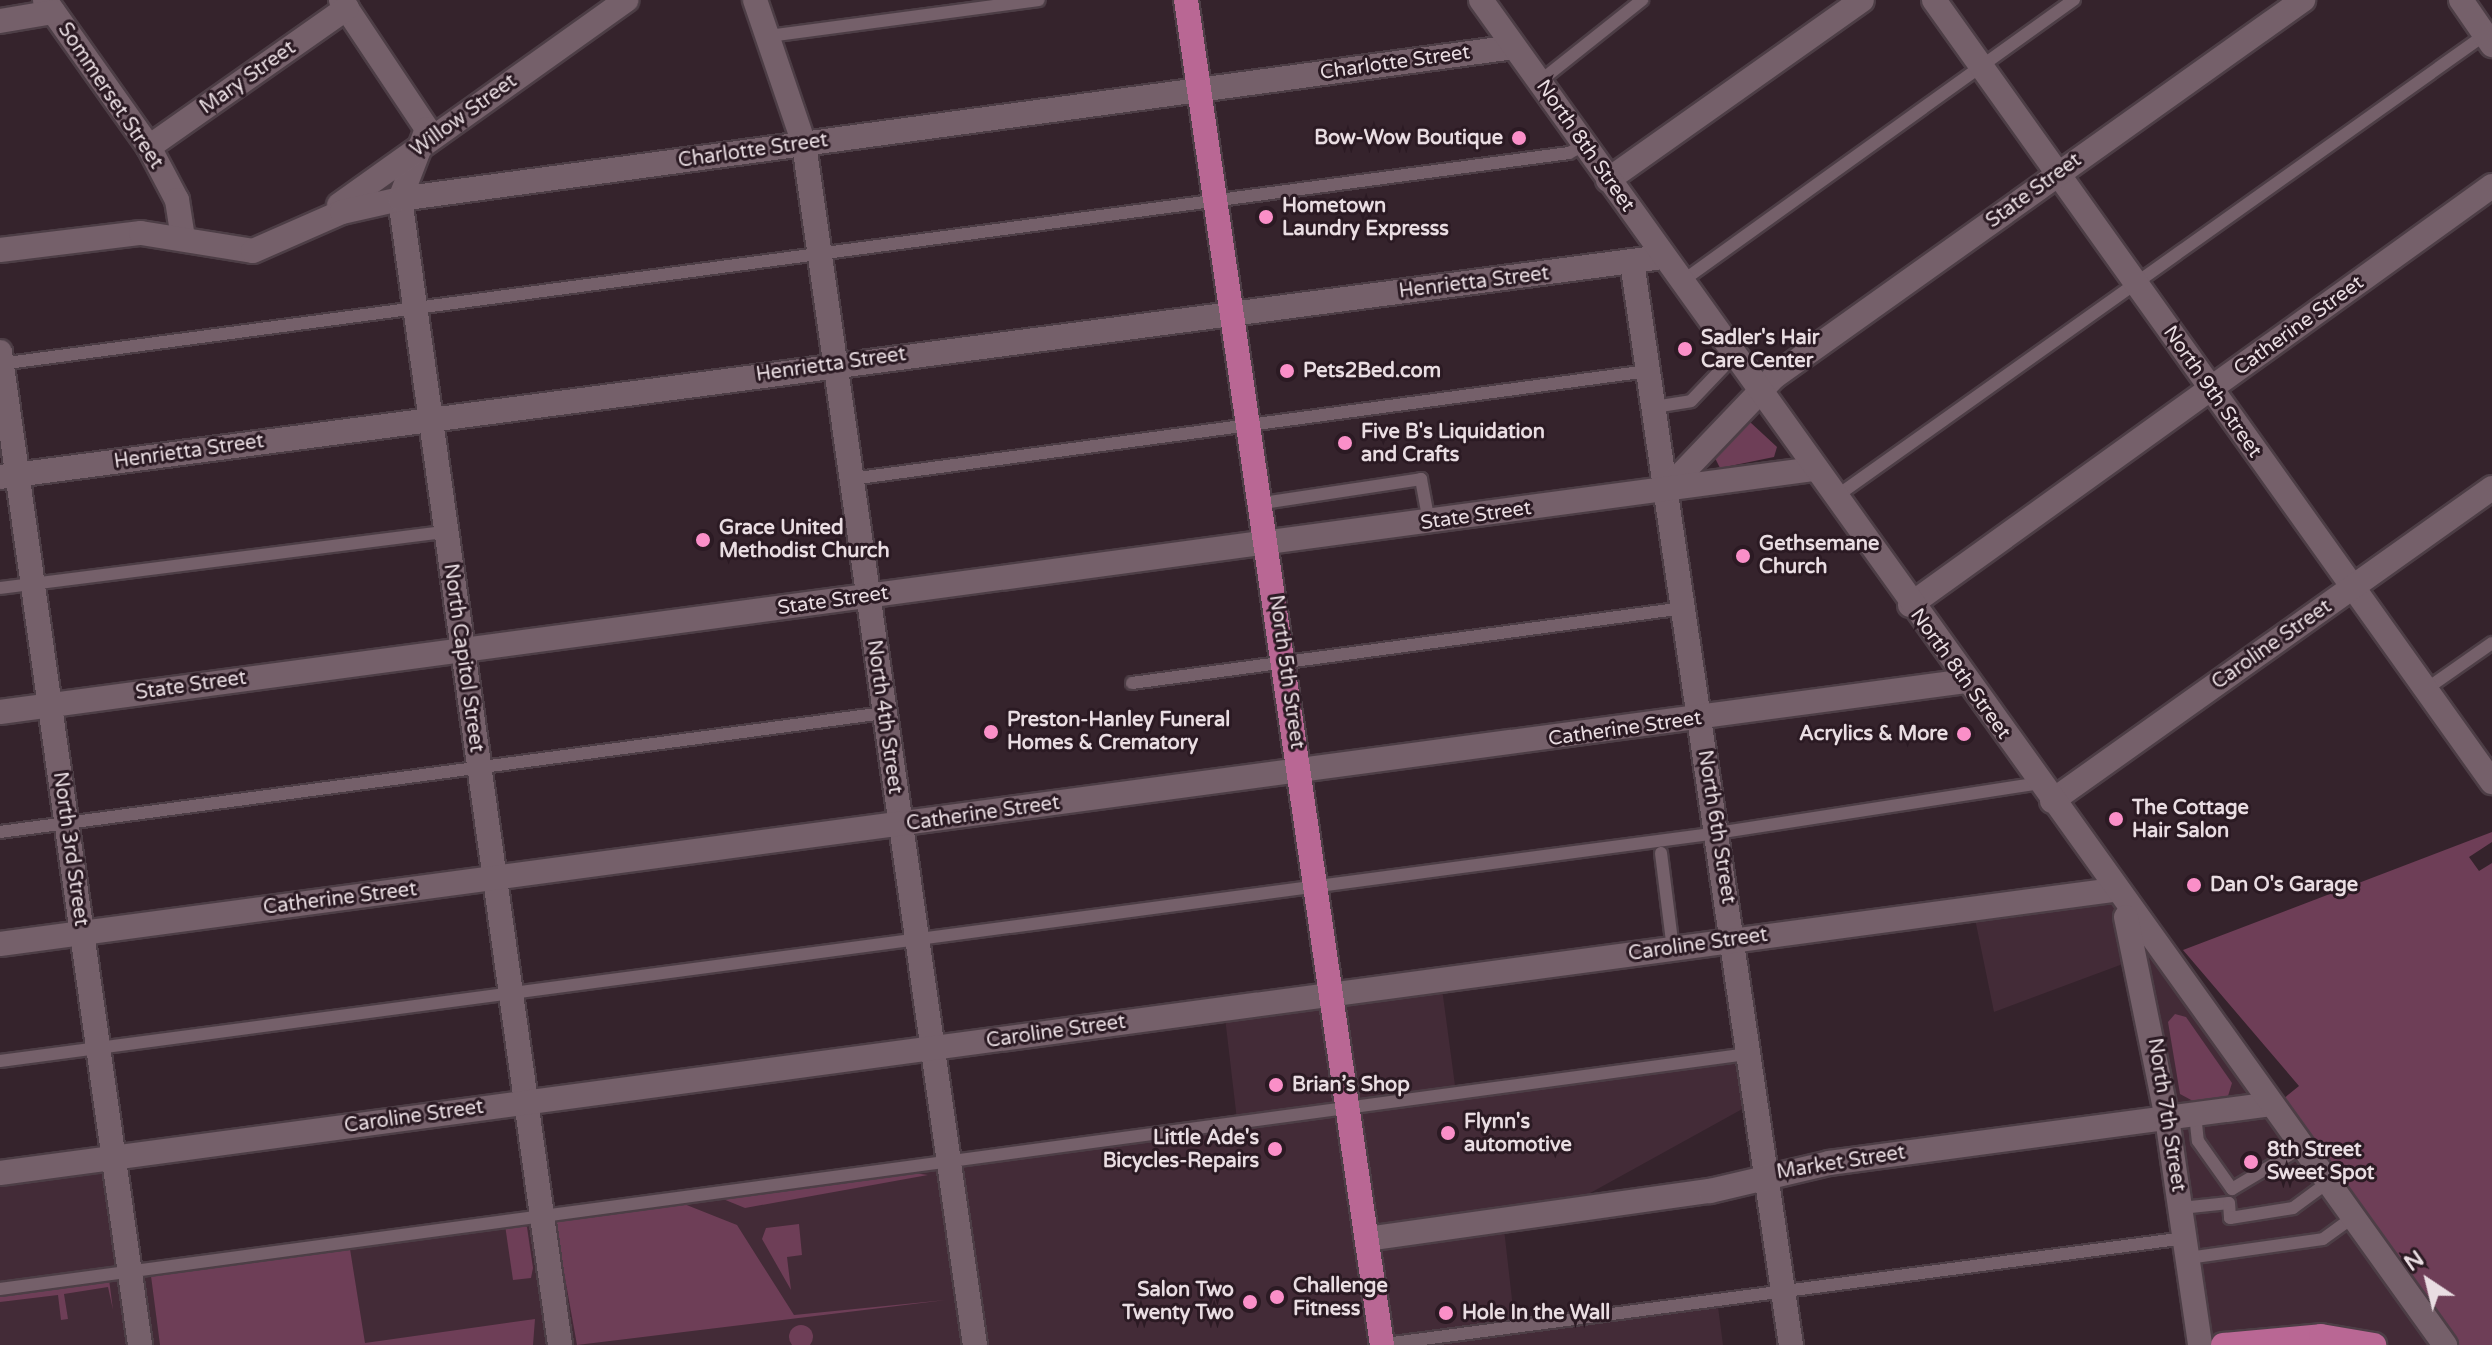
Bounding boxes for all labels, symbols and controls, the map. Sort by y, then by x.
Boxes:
street label: Sommerset Street [52,18,168,174]
street label: Mary Street [196,36,300,120]
street label: Charlotte Street [1319,41,1471,85]
street label: Willow Street [406,70,522,162]
street label: North 8th Street [1531,75,1639,217]
place label: Bow-Wow Boutique [1314,126,1503,150]
street label: Charlotte Street [677,129,829,173]
marker: Bow-Wow Boutique [1510,129,1528,147]
street label: State Street [1982,148,2086,234]
place label: Hometown Laundry Expresss [1282,194,1449,241]
marker: Hometown Laundry Expresss [1257,208,1275,226]
street label: Henrietta Street [1398,262,1550,304]
street label: Catherine Street [2229,271,2369,381]
street label: North 9th Street [2158,321,2266,463]
place label: Sadler's Hair Care Center [1701,326,1819,373]
marker: Sadler's Hair Care Center [1676,340,1694,358]
street label: Henrietta Street [754,343,908,387]
place label: Pets2Bed.com [1303,359,1441,383]
marker: Pets2Bed.com [1278,362,1296,380]
place label: Five B's Liquidation and Crafts [1361,420,1545,467]
street label: Henrietta Street [112,430,266,474]
marker: Five B's Liquidation and Crafts [1336,434,1354,452]
street label: State Street [1419,496,1533,536]
place label: Grace United Methodist Church [719,516,890,563]
marker: Grace United Methodist Church [694,531,712,549]
place label: Gethsemane Church [1759,532,1879,579]
marker: Gethsemane Church [1734,547,1752,565]
street label: North Capitol Street [438,562,488,754]
street label: State Street [776,581,890,621]
street label: North 5th Street [1263,593,1309,751]
street label: Caroline Street [2208,595,2336,695]
street label: North 8th Street [1905,604,2015,744]
street label: North 4th Street [861,638,907,796]
street label: State Street [134,666,248,706]
street label: Catherine Street [1547,706,1703,752]
place label: Preston-Hanley Funeral Homes & Crematory [1007,708,1230,755]
place label: Acrylics & More [1799,722,1948,746]
marker: Preston-Hanley Funeral Homes & Crematory [982,723,1000,741]
marker: Acrylics & More [1955,725,1973,743]
street label: North 6th Street [1692,748,1740,906]
street label: North 3rd Street [47,770,93,928]
street label: Catherine Street [905,791,1061,837]
place label: The Cottage Hair Salon [2132,796,2249,843]
marker: The Cottage Hair Salon [2107,810,2125,828]
place label: Dan O's Garage [2210,873,2358,897]
marker: Dan O's Garage [2185,876,2203,894]
street label: Catherine Street [262,878,418,920]
street label: Caroline Street [1627,923,1769,967]
street label: Caroline Street [985,1010,1127,1054]
street label: North 7th Street [2142,1036,2190,1194]
place label: Brian’s Shop [1292,1073,1410,1097]
marker: Brian’s Shop [1267,1076,1285,1094]
street label: Caroline Street [343,1095,485,1139]
place label: Flynn's automotive [1464,1110,1572,1157]
marker: Flynn's automotive [1439,1124,1457,1142]
place label: Little Ade's Bicycles-Repairs [1103,1126,1259,1173]
place label: 8th Street Sweet Spot [2267,1138,2374,1185]
marker: Little Ade's Bicycles-Repairs [1266,1140,1284,1158]
street label: Market Street [1775,1141,1907,1185]
marker: 8th Street Sweet Spot [2242,1153,2260,1171]
north arrow [2388,1241,2468,1321]
text: N [2400,1246,2429,1277]
place label: Challenge Fitness [1293,1274,1388,1321]
place label: Salon Two Twenty Two [1122,1278,1234,1325]
marker: Challenge Fitness [1268,1288,1286,1306]
marker: Salon Two Twenty Two [1241,1293,1259,1311]
place label: Hole In the Wall [1462,1301,1610,1325]
marker: Hole In the Wall [1437,1304,1455,1322]

